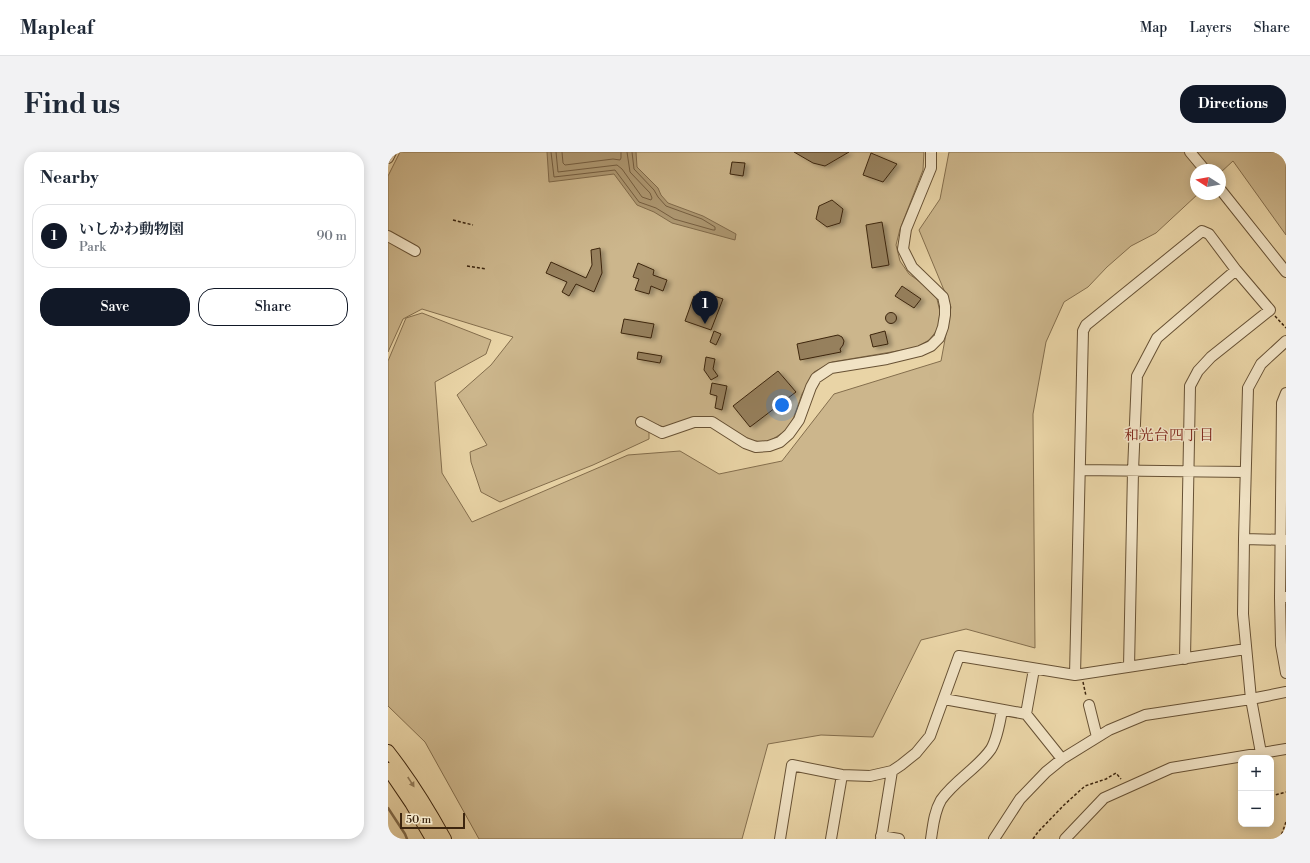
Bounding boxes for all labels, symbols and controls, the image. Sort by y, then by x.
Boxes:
text: Mapleaf [20,16,93,40]
text: Map [1140,19,1167,37]
text: Layers [1189,19,1232,37]
text: Share [1254,19,1290,37]
button: Directions [1180,85,1286,123]
text: Find us [24,87,120,122]
north arrow [1190,164,1226,200]
text: Nearby [40,167,99,189]
text: いしかわ動物園 [79,220,184,239]
text: 1 [51,228,57,244]
text: 90 m [316,228,347,244]
text: Park [79,239,106,255]
button: Save [40,288,190,326]
button: Share [198,288,348,326]
pin: 1 [692,291,718,324]
your location [772,395,792,415]
district label: 和光台四丁目 [1124,426,1214,445]
map controls [1238,755,1274,827]
button: + [1238,755,1274,791]
one-way arrow [407,777,415,788]
button: − [1238,791,1274,827]
scale bar [400,811,465,830]
text: 50 m [406,813,431,827]

